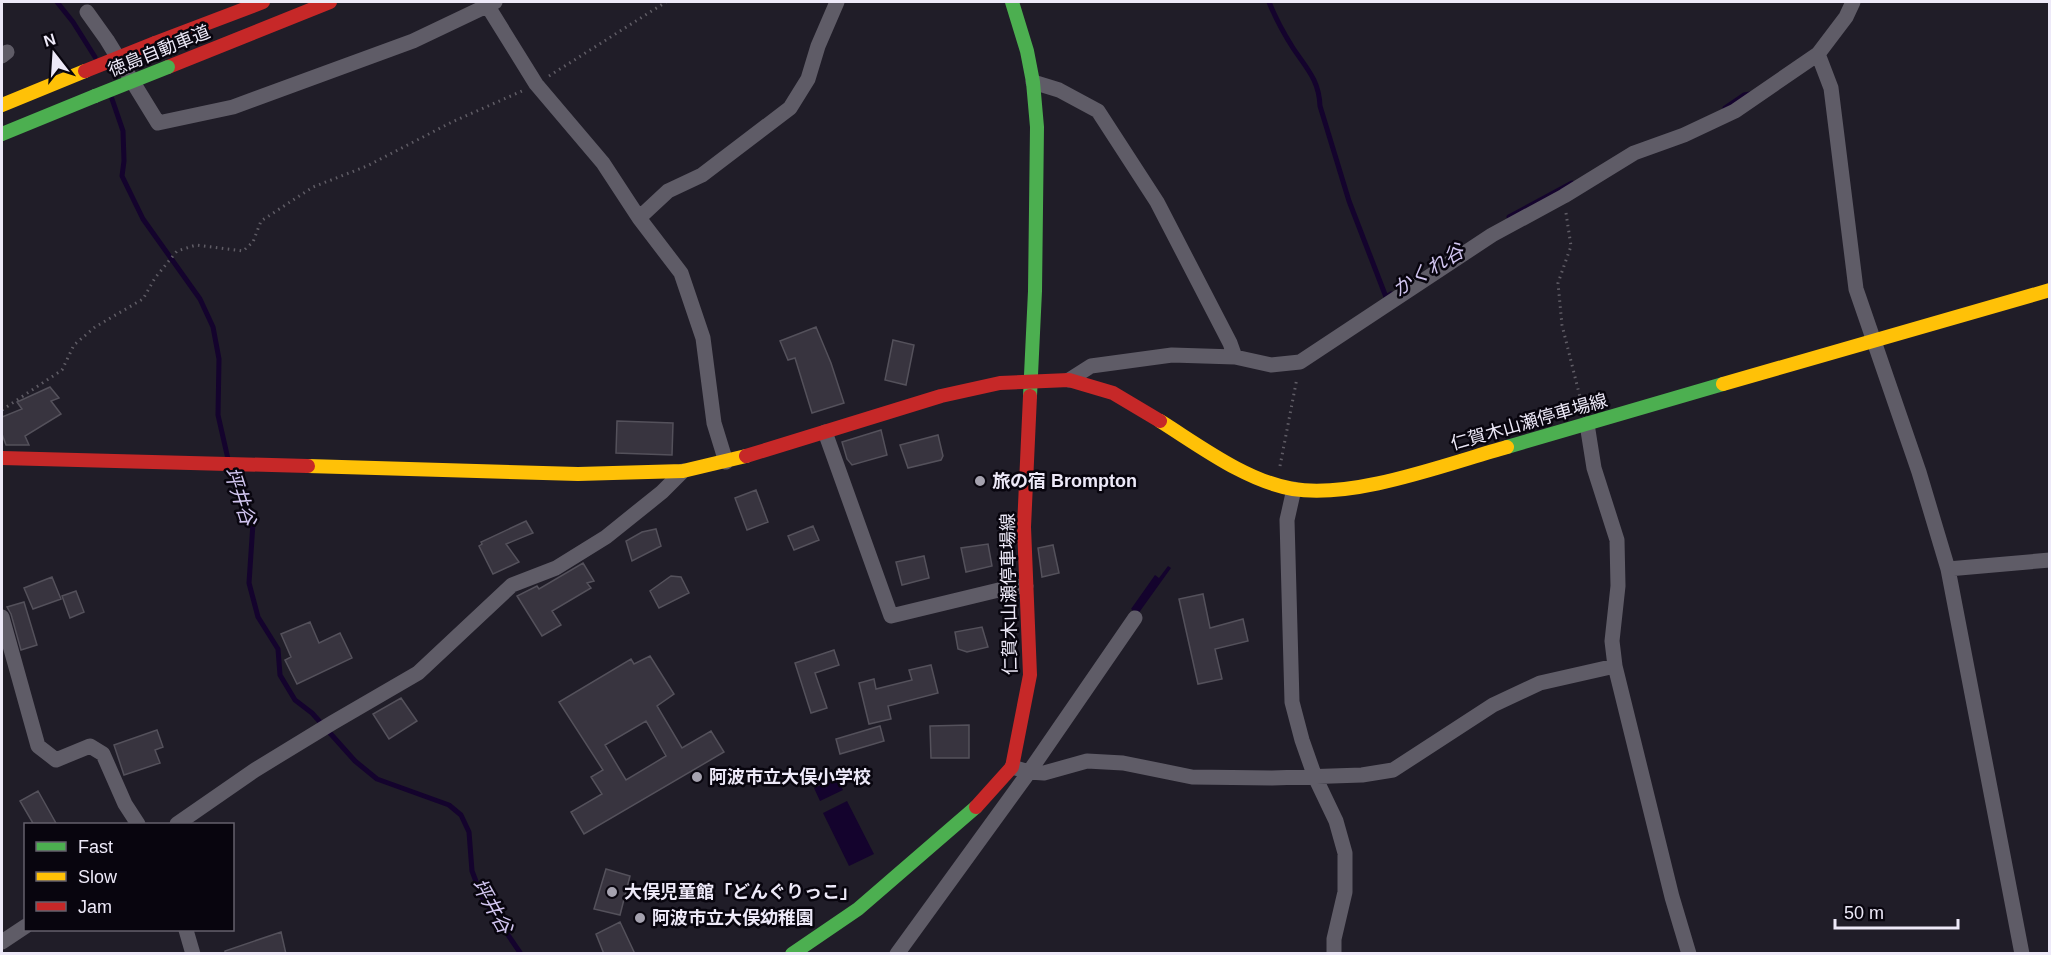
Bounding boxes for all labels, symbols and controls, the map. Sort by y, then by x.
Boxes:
street label: 徳島自動車道 [105,21,213,81]
north arrow [24,24,84,84]
text: N [42,30,58,50]
water label: かくれ谷 [1388,238,1469,301]
street label: 仁賀木山瀬停車場線 [1448,390,1610,454]
water label: 坪井谷 [220,464,260,530]
place label: 旅の宿 Brompton [992,471,1137,491]
marker: 旅の宿 Brompton [973,474,987,488]
street label: 仁賀木山瀬停車場線 [998,513,1020,675]
place label: 阿波市立大俣小学校 [709,767,871,787]
marker: 阿波市立大俣小学校 [690,770,704,784]
legend [24,823,234,931]
text: Fast [78,837,113,857]
text: Slow [78,867,118,887]
water label: 坪井谷 [467,875,518,939]
place label: 大俣児童館「どんぐりっこ」 [624,882,858,902]
marker: 大俣児童館「どんぐりっこ」 [605,885,619,899]
scale bar [1835,892,1958,930]
text: Jam [78,897,112,917]
text: 50 m [1844,903,1884,923]
place label: 阿波市立大俣幼稚園 [652,908,814,928]
marker: 阿波市立大俣幼稚園 [633,911,647,925]

